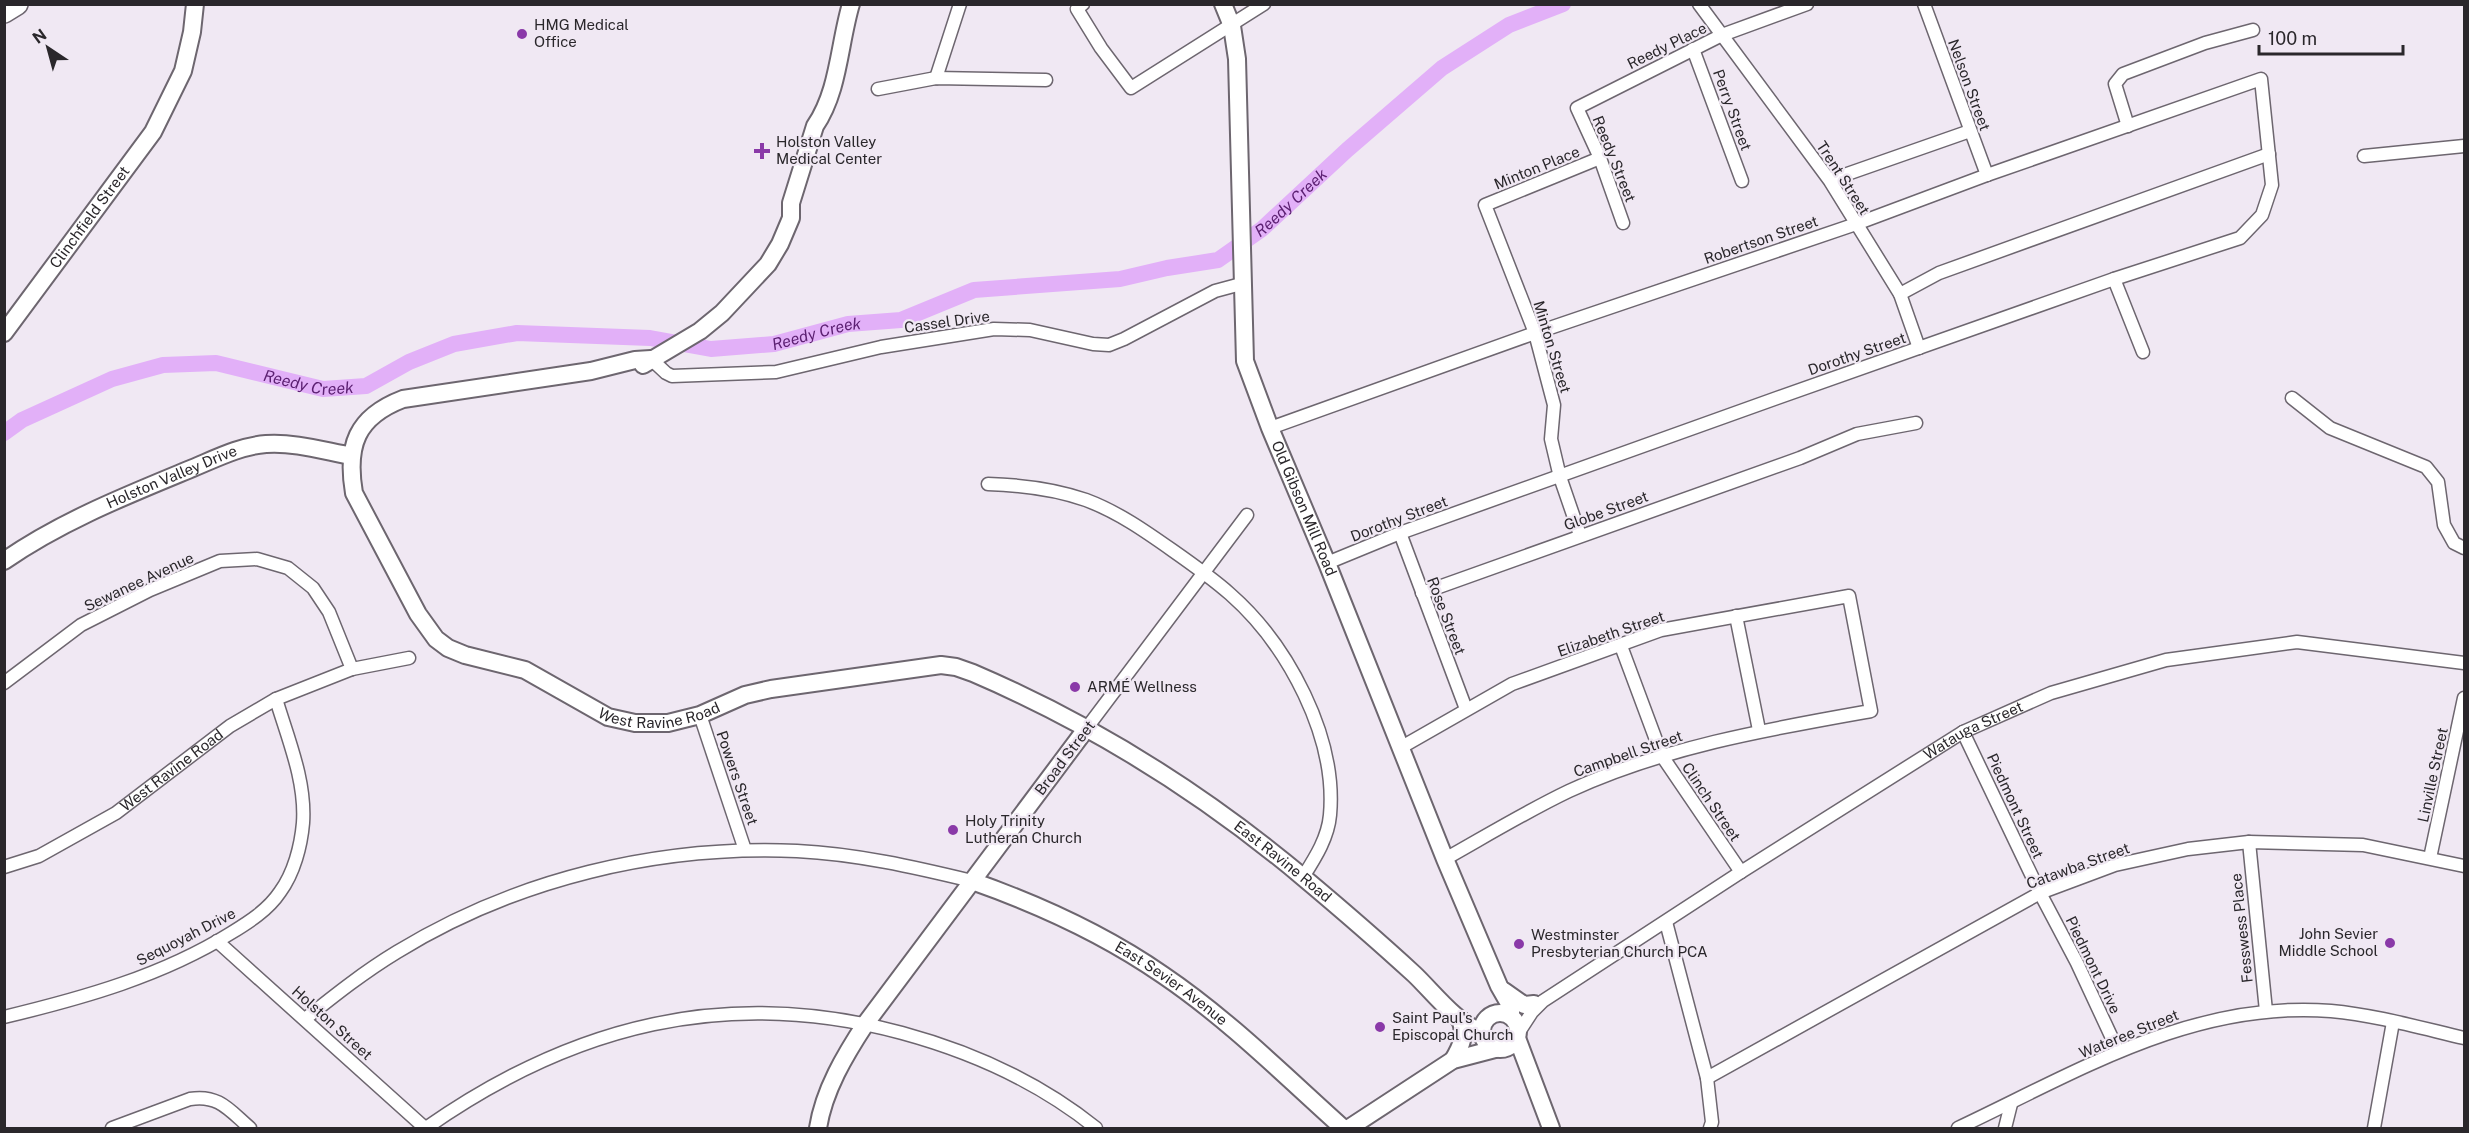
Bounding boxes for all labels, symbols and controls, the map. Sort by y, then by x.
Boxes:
place label: HMG Medical Office [534,16,629,50]
north arrow [18,18,78,78]
scale bar [2259,18,2403,56]
street label: Reedy Place [1624,19,1709,72]
text: N [29,25,50,48]
marker: HMG Medical Office [515,27,529,41]
text: 100 m [2268,28,2317,49]
street label: Nelson Street [1945,37,1994,133]
street label: Perry Street [1710,67,1755,153]
street label: Reedy Street [1589,113,1639,204]
place label: Holston Valley Medical Center [776,133,882,167]
street label: Trent Street [1813,138,1874,218]
marker: Holston Valley Medical Center [753,142,771,160]
street label: Minton Place [1492,143,1582,192]
street label: Clinchfield Street [46,163,133,271]
water label: Reedy Creek [1251,164,1331,241]
street label: Robertson Street [1702,212,1820,267]
street label: Minton Street [1530,299,1575,395]
street label: Cassel Drive [903,307,991,336]
water label: Reedy Creek [770,314,862,354]
street label: Dorothy Street [1806,329,1908,378]
water label: Reedy Creek [261,366,355,399]
street label: Old Gibson Mill Road [1268,438,1340,578]
street label: Holston Valley Drive [104,442,239,512]
street label: Globe Street [1561,487,1650,534]
street label: Dorothy Street [1348,492,1450,545]
street label: Sewanee Avenue [81,549,196,614]
street label: Rose Street [1424,575,1469,657]
street label: Elizabeth Street [1555,607,1667,660]
place label: ARMÉ Wellness [1087,678,1197,695]
marker: ARMÉ Wellness [1068,680,1082,694]
street label: West Ravine Road [595,698,722,731]
street label: Watauga Street [1920,698,2025,763]
street label: Broad Street [1031,717,1098,798]
street label: West Ravine Road [117,725,226,815]
street label: Linville Street [2414,726,2451,824]
street label: Campbell Street [1571,727,1685,780]
street label: Powers Street [713,728,762,827]
street label: Piedmont Street [1984,751,2047,861]
street label: Clinch Street [1679,759,1744,845]
place label: Holy Trinity Lutheran Church [965,812,1082,846]
street label: East Ravine Road [1231,817,1335,905]
marker: Holy Trinity Lutheran Church [946,823,960,837]
street label: Catawba Street [2024,839,2132,892]
street label: Fesswess Place [2227,873,2256,984]
street label: Sequoyah Drive [133,904,238,969]
street label: Piedmont Drive [2063,913,2124,1016]
place label: John Sevier Middle School [2279,925,2378,959]
place label: Westminster Presbyterian Church PCA [1531,926,1708,960]
marker: John Sevier Middle School [2383,936,2397,950]
marker: Westminster Presbyterian Church PCA [1512,937,1526,951]
street label: East Sevier Avenue [1112,938,1231,1029]
street label: Holston Street [289,982,376,1063]
street label: Wateree Street [2077,1006,2181,1061]
place label: Saint Paul's Episcopal Church [1392,1009,1513,1043]
marker: Saint Paul's Episcopal Church [1373,1020,1387,1034]

